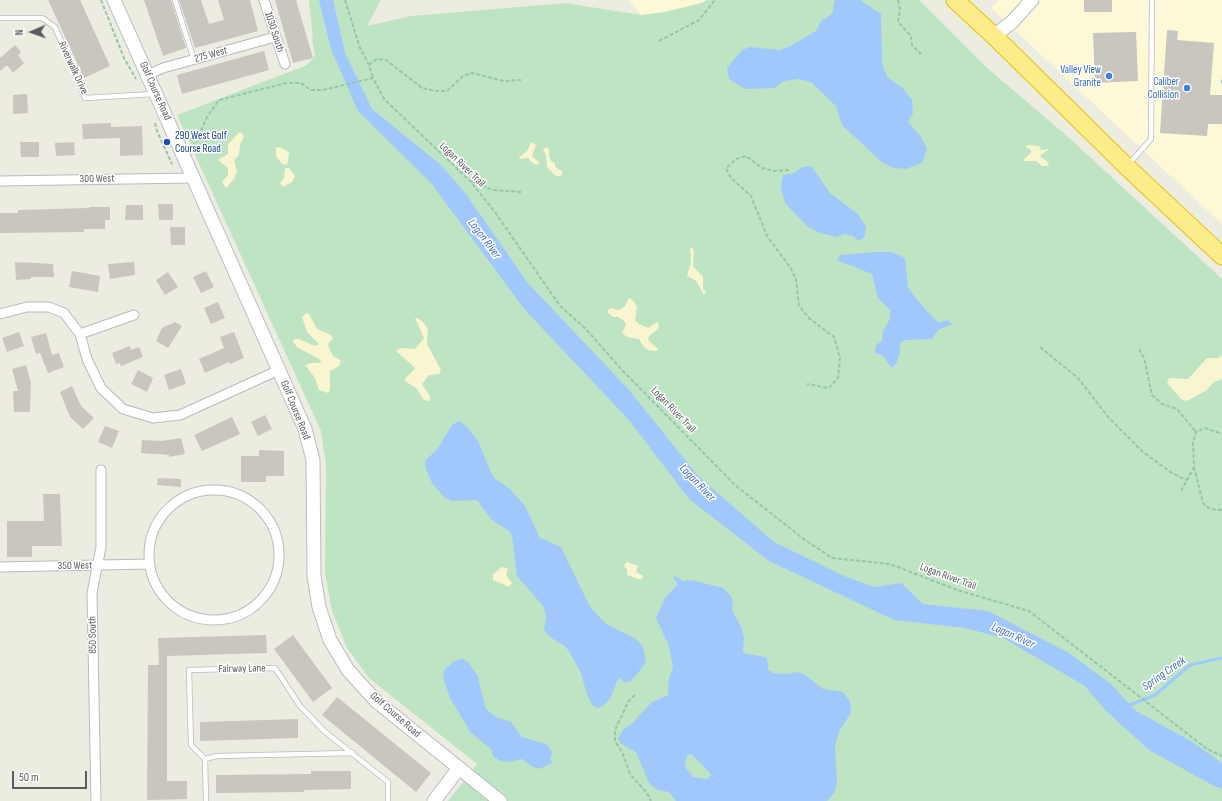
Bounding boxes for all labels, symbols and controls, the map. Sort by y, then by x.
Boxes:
street label: 1030 South [261,10,287,54]
north arrow [12,12,52,52]
text: N [13,29,26,36]
street label: Riverwalk Drive [55,40,91,96]
street label: 275 West [193,44,229,66]
street label: Golf Course Road [136,60,174,122]
place label: Valley View Granite [1060,63,1101,89]
marker: Valley View Granite [1104,71,1114,81]
place label: Caliber Collision [1148,75,1179,101]
marker: Caliber Collision [1182,83,1192,93]
place label: 290 West Golf Course Road [175,129,227,155]
marker: 290 West Golf Course Road [162,137,172,147]
street label: Logan River Trail [436,140,488,190]
street label: 300 West [79,172,115,186]
water label: Logan River [464,216,504,262]
street label: Golf Course Road [277,378,313,442]
street label: Logan River Trail [648,384,698,436]
water label: Logan River [676,462,718,504]
street label: 350 West [58,559,92,573]
street label: Logan River Trail [918,561,978,593]
street label: 850 South [86,616,100,654]
water label: Logan River [989,620,1037,652]
water label: Spring Creek [1139,654,1189,694]
street label: Fairway Lane [218,662,266,676]
street label: Golf Course Road [367,689,423,741]
scale bar [14,763,89,789]
text: 50 m [19,770,39,785]

